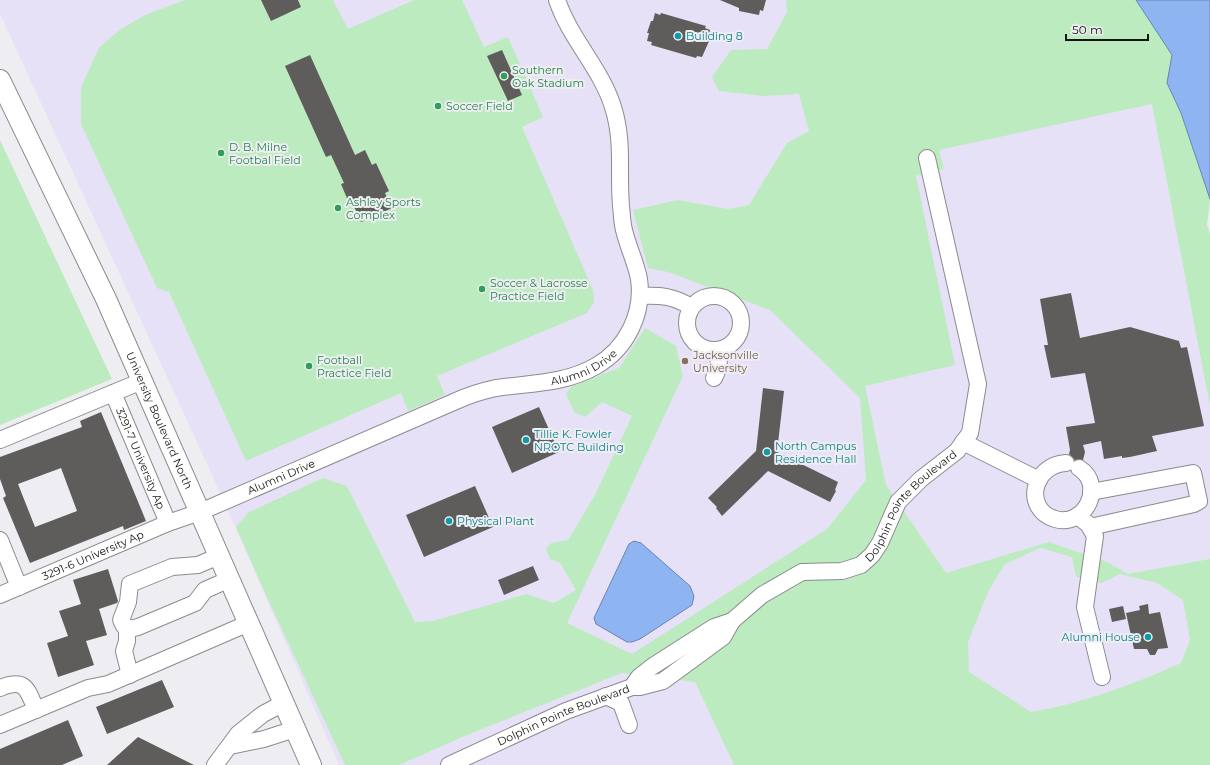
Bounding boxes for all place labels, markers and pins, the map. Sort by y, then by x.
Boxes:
place label: Building 8 [686,29,743,43]
marker: Building 8 [673,31,683,41]
place label: Southern Oak Stadium [512,63,584,90]
marker: Southern Oak Stadium [499,71,509,81]
place label: Soccer Field [446,99,513,113]
marker: Soccer Field [433,101,443,111]
place label: D. B. Milne Footbal Field [229,140,301,167]
marker: D. B. Milne Footbal Field [216,148,226,158]
place label: Ashley Sports Complex [346,195,421,222]
marker: Ashley Sports Complex [333,203,343,213]
place label: Soccer & Lacrosse Practice Field [490,276,588,303]
marker: Soccer & Lacrosse Practice Field [477,284,487,294]
place label: Jacksonville University [692,348,759,375]
place label: Football Practice Field [317,353,391,380]
marker: Jacksonville University [680,356,690,366]
marker: Football Practice Field [304,361,314,371]
place label: Tillie K. Fowler NROTC Building [534,427,624,454]
marker: Tillie K. Fowler NROTC Building [521,435,531,445]
place label: North Campus Residence Hall [775,439,857,466]
marker: North Campus Residence Hall [762,447,772,457]
place label: Physical Plant [457,514,535,528]
marker: Physical Plant [444,516,454,526]
place label: Alumni House [1062,630,1140,644]
marker: Alumni House [1143,632,1153,642]

